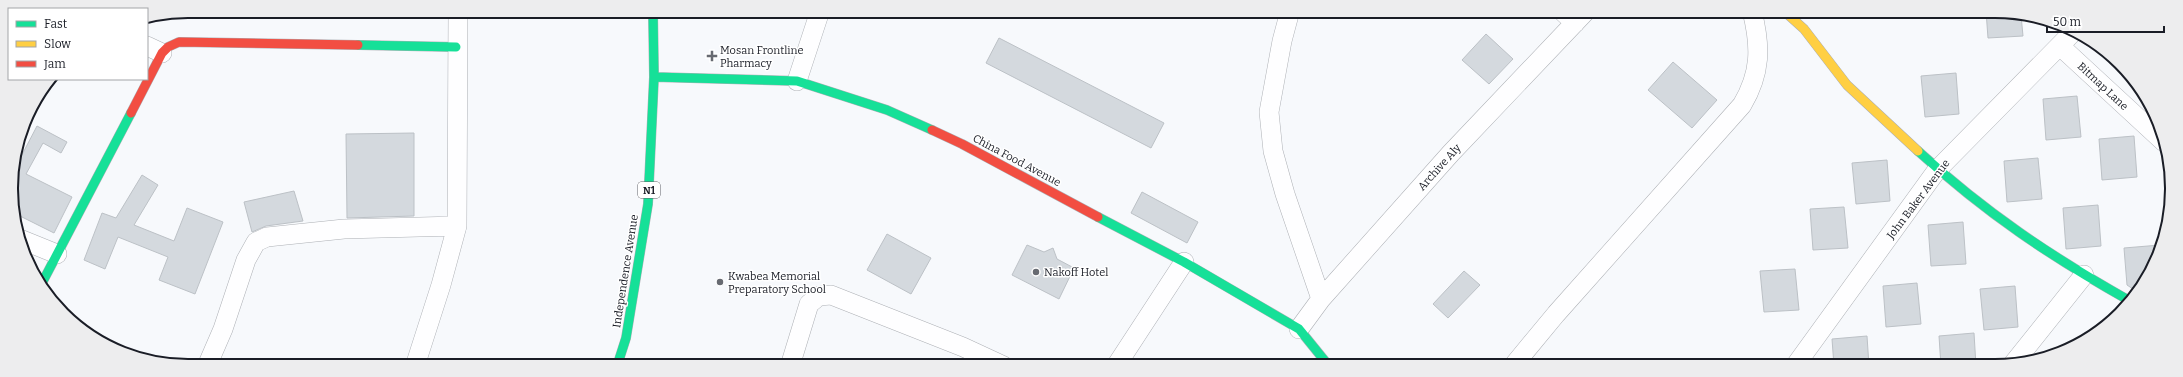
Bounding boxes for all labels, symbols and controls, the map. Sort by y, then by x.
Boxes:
legend [8,8,148,80]
scale bar [2047,8,2164,34]
text: 50 m [2053,15,2082,29]
text: Fast [44,17,68,31]
text: Slow [44,37,71,51]
place label: Mosan Frontline Pharmacy [720,44,804,70]
marker: Mosan Frontline Pharmacy [707,51,717,61]
text: Jam [43,57,66,71]
street label: Bitmap Lane [2075,60,2131,113]
street label: China Food Avenue [971,132,1063,189]
street label: Archive Aly [1415,141,1464,193]
street label: John Baker Avenue [1884,157,1953,242]
road number: N1 [638,182,660,198]
street label: Independence Avenue [610,213,641,329]
place label: Nakoff Hotel [1044,266,1108,279]
marker: Nakoff Hotel [1031,267,1041,277]
place label: Kwabea Memorial Preparatory School [728,270,826,296]
marker: Kwabea Memorial Preparatory School [715,277,725,287]

